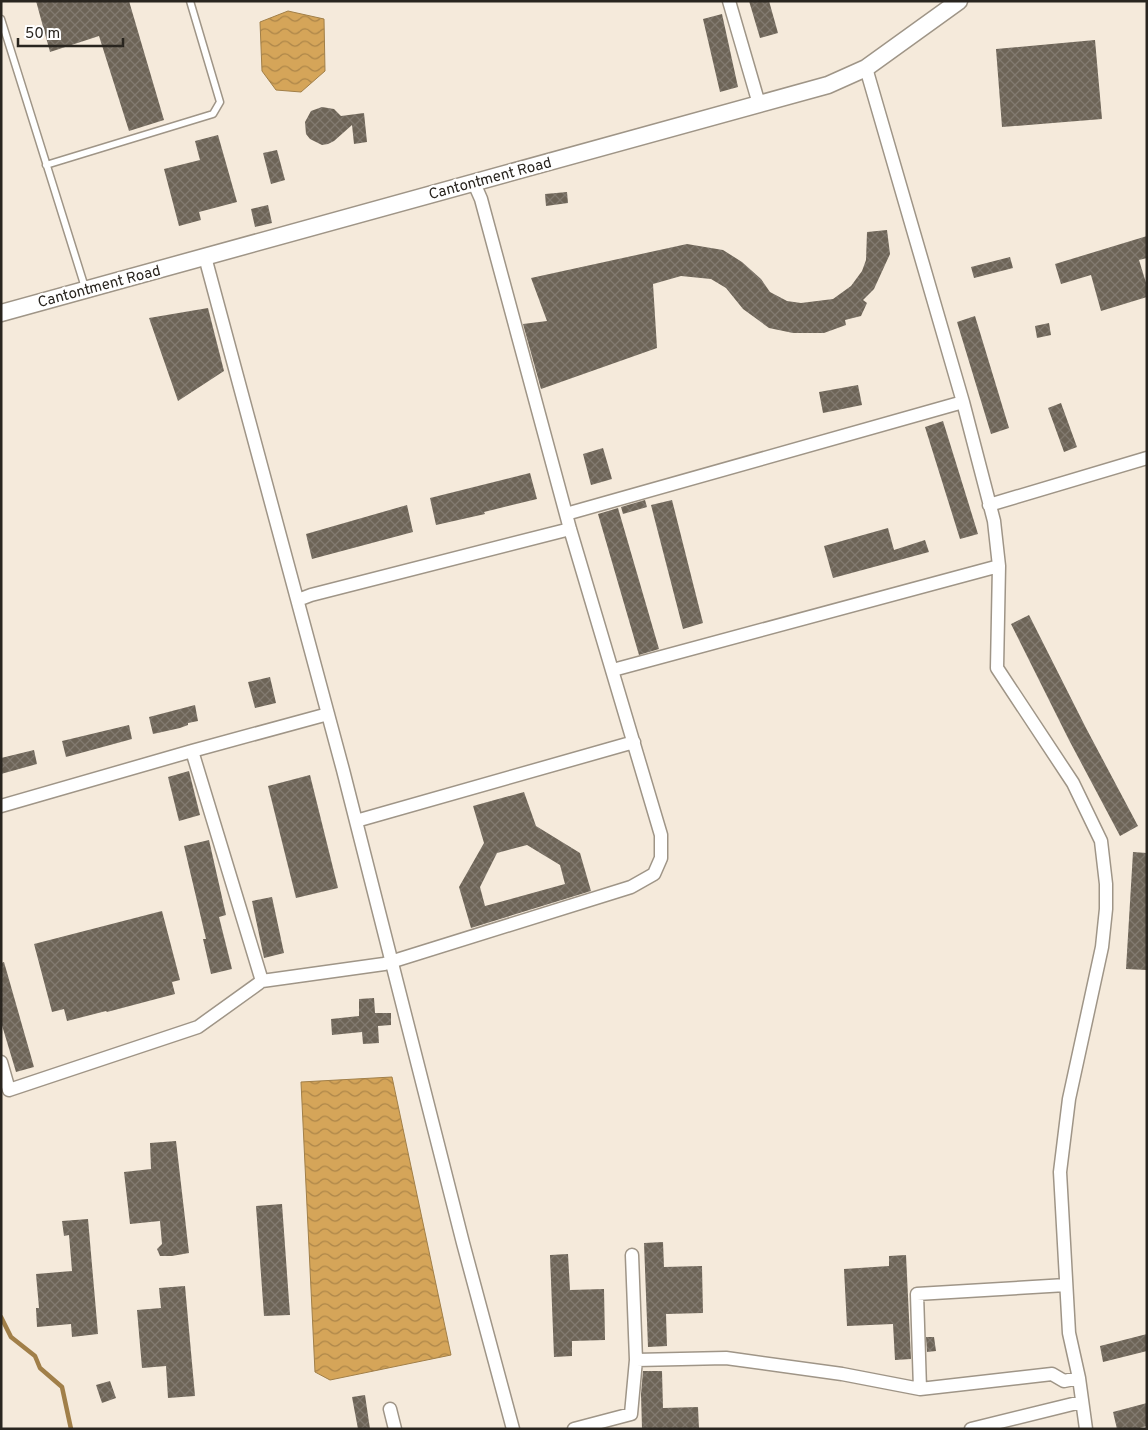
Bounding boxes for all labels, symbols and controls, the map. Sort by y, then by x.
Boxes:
scale bar [18,15,122,47]
text: 50 m [25,25,60,44]
street label: Cantontment Road [427,154,554,205]
street label: Cantontment Road [36,262,163,313]

